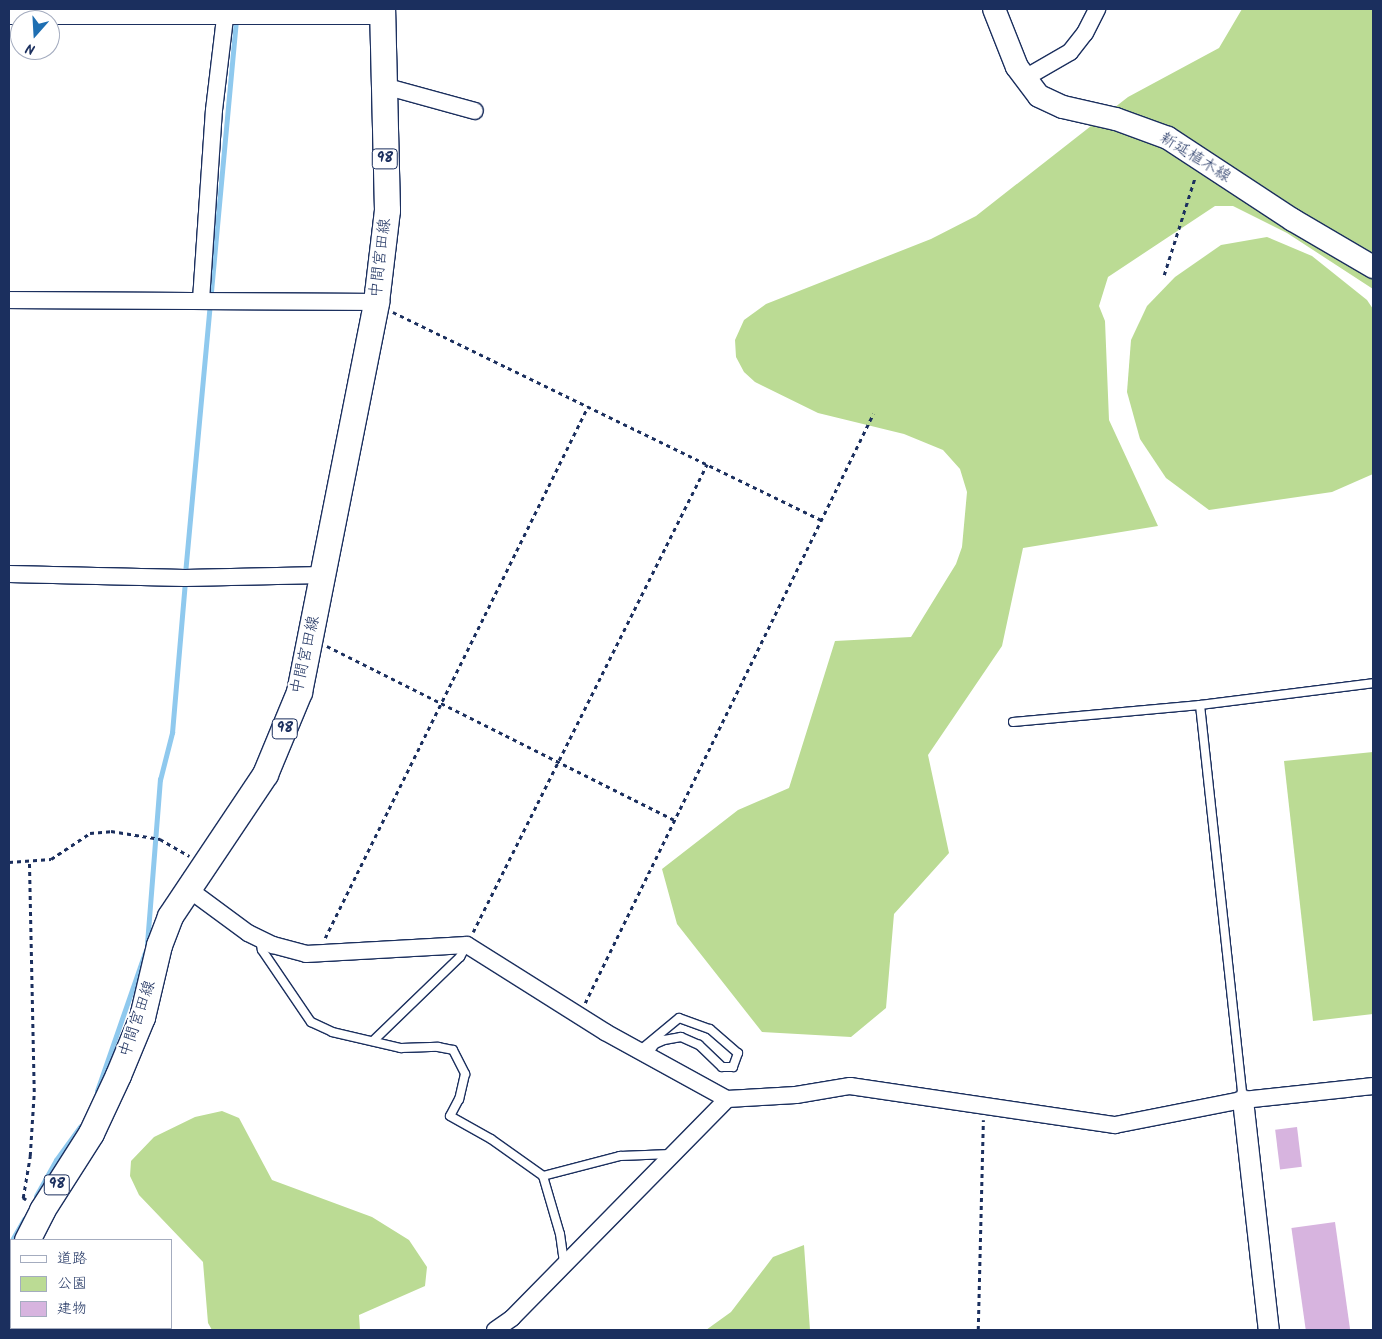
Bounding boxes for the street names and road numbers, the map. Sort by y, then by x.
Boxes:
street label: 新延植木線 [1156,129,1234,187]
road number: 98 [371,146,399,172]
street label: 中間宮田線 [367,217,395,299]
street label: 中間宮田線 [288,614,324,696]
road number: 98 [271,716,299,742]
street label: 中間宮田線 [116,978,160,1060]
road number: 98 [43,1172,71,1198]

